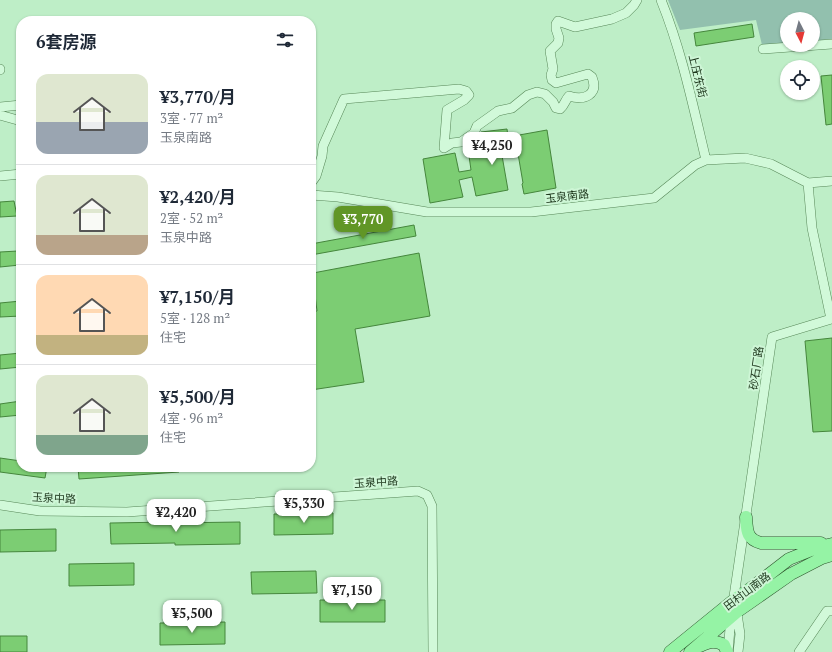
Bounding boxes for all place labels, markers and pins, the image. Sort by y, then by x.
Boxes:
pin: ¥4,250 [459,132,525,166]
pin: ¥3,770 [330,206,396,240]
pin: ¥5,330 [271,490,337,524]
pin: ¥2,420 [143,499,209,533]
pin: ¥7,150 [319,577,385,611]
pin: ¥5,500 [159,600,225,634]

